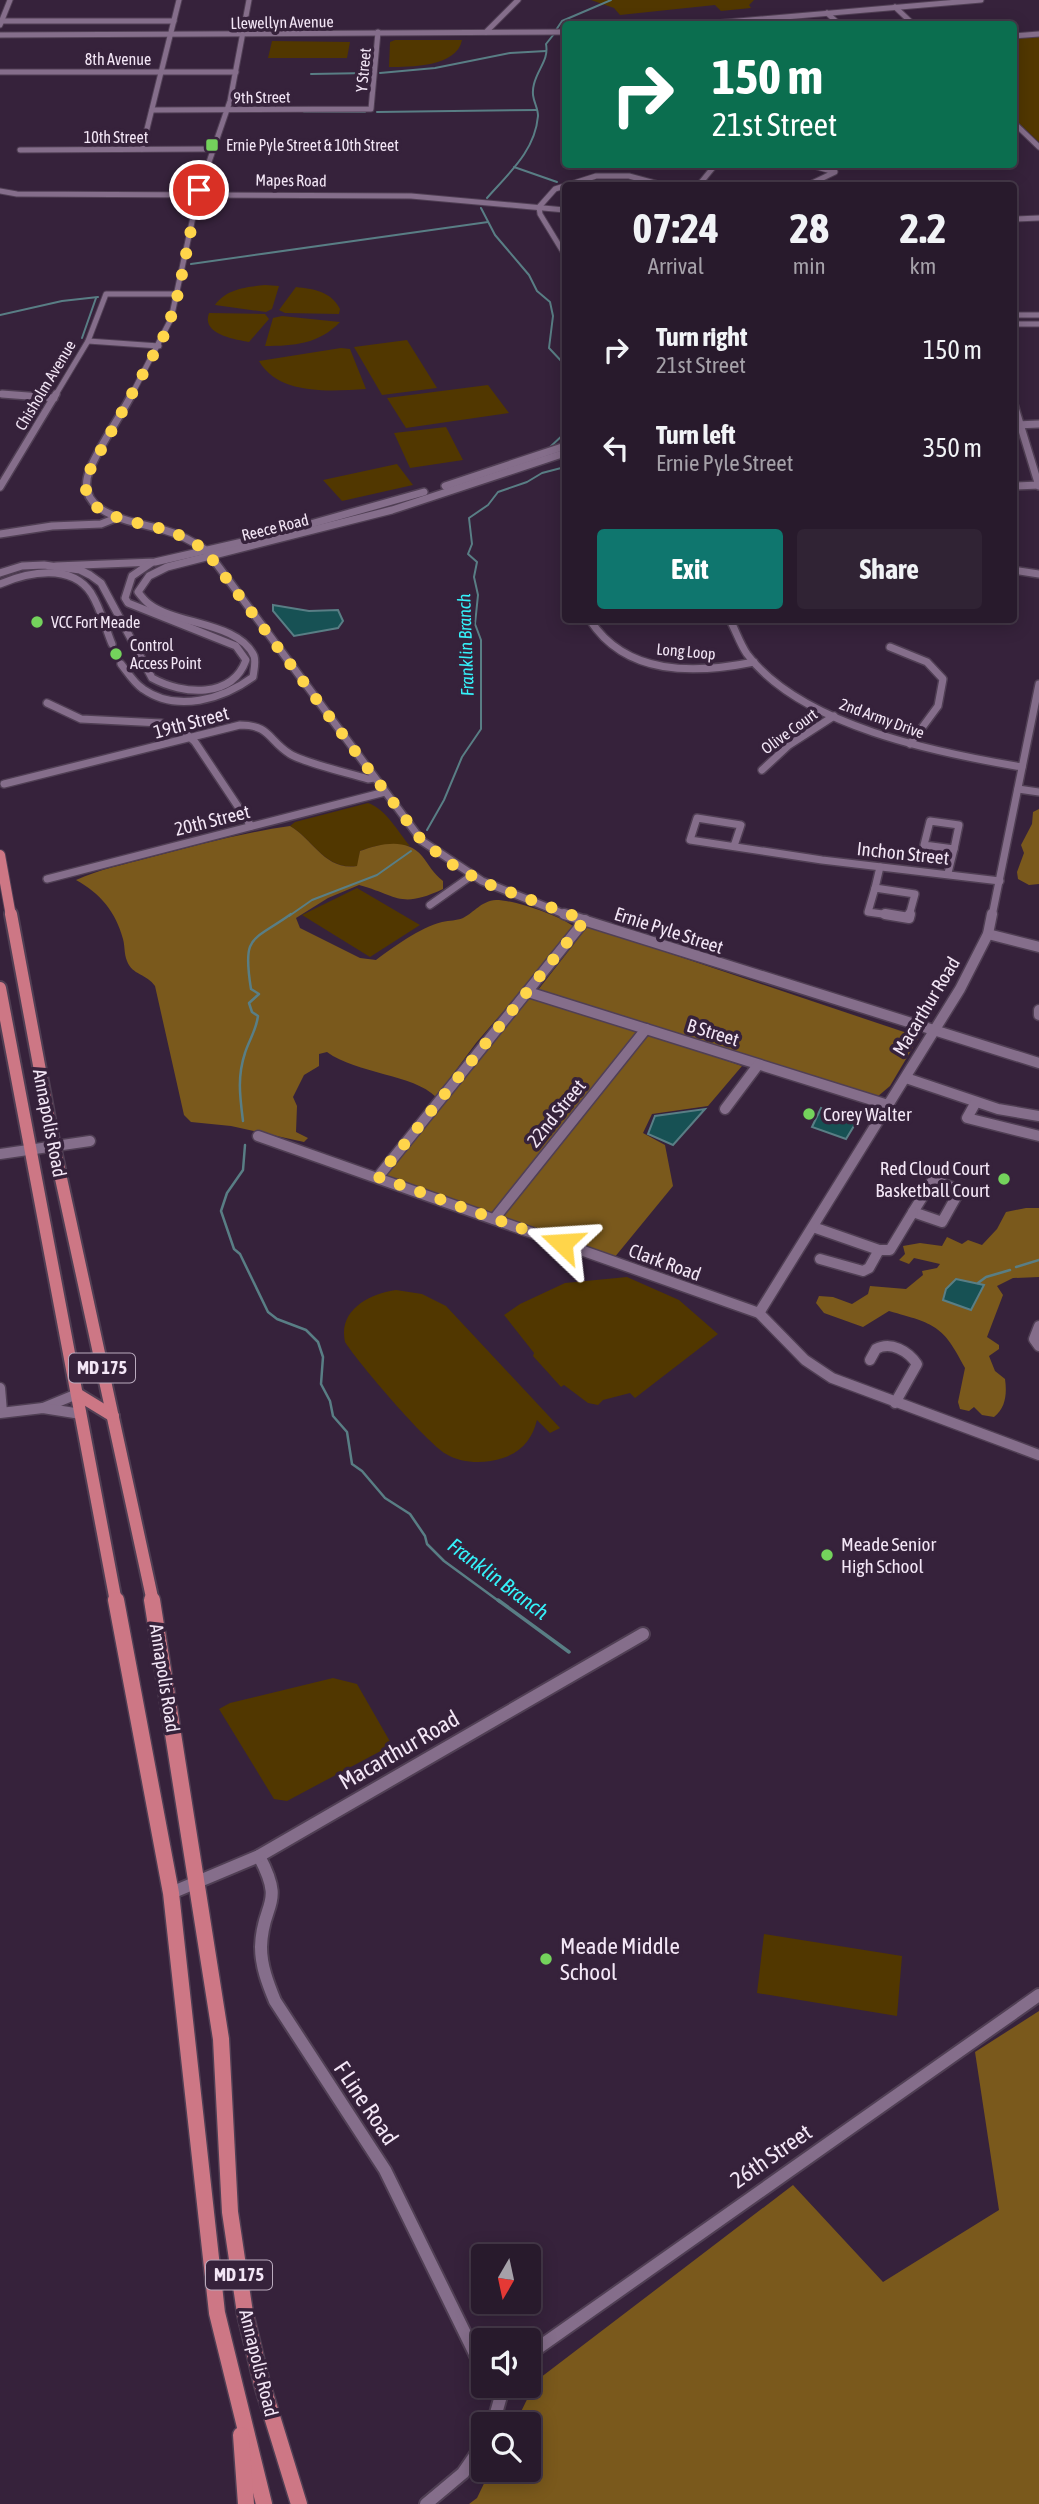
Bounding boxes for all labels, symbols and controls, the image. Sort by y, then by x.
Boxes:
street label: Llewellyn Avenue [230,12,334,33]
street label: Y Street [352,47,374,93]
text: 150 m [712,48,823,104]
icon: right [597,49,688,140]
street label: 8th Avenue [85,50,151,68]
street label: 9th Street [233,87,291,106]
text: 21st Street [712,106,837,143]
street label: 10th Street [84,128,149,146]
place label: Ernie Pyle Street & 10th Street [226,136,399,155]
marker: Ernie Pyle Street & 10th Street [204,137,220,153]
pin [169,160,229,220]
street label: Mapes Road [255,170,327,191]
icon: arrive [180,171,218,209]
text: 07:24 [633,204,719,252]
text: 28 [789,204,829,252]
text: 2.2 [899,204,946,252]
text: Arrival [648,253,704,279]
text: min [793,253,826,279]
text: km [910,253,936,279]
text: Turn right [656,322,747,352]
icon: right [597,331,635,369]
text: 150 m [923,335,982,365]
street label: Chisholm Avenue [11,337,79,433]
text: 21st Street [656,352,746,378]
text: Turn left [656,420,736,450]
icon: left [597,429,635,467]
text: 350 m [923,433,982,463]
text: Ernie Pyle Street [656,450,793,476]
street label: Reece Road [240,510,310,544]
button: Exit [597,529,783,609]
button: Share [797,529,982,609]
water label: Franklin Branch [453,593,478,697]
place label: VCC Fort Meade [51,613,140,631]
marker: VCC Fort Meade [29,614,45,630]
place label: Control Access Point [130,636,202,672]
street label: Long Loop [656,639,716,664]
marker: Control Access Point [108,646,124,662]
street label: 2nd Army Drive [837,694,927,743]
street label: 19th Street [151,701,231,743]
street label: Olive Court [758,704,821,757]
street label: 20th Street [172,800,252,840]
street label: Inchon Street [856,837,950,869]
street label: Ernie Pyle Street [612,902,726,958]
street label: Macarthur Road [888,953,964,1059]
street label: B Street [684,1014,742,1050]
street label: Annapolis Road [29,1067,71,1179]
street label: 22nd Street [522,1075,590,1151]
place label: Corey Walter [823,1103,912,1125]
marker: Corey Walter [801,1106,817,1122]
place label: Red Cloud Court Basketball Court [875,1157,990,1201]
marker: Red Cloud Court Basketball Court [996,1171,1012,1187]
position arrow [525,1206,599,1280]
street label: Clark Road [626,1239,704,1285]
road number: MD 175 [69,1353,135,1382]
water label: Franklin Branch [444,1533,554,1624]
place label: Meade Senior High School [841,1533,937,1577]
marker: Meade Senior High School [819,1547,835,1563]
street label: Annapolis Road [146,1622,184,1734]
street label: Macarthur Road [334,1705,464,1795]
place label: Meade Middle School [560,1933,680,1985]
marker: Meade Middle School [538,1951,554,1967]
street label: F Line Road [329,2056,403,2150]
street label: 26th Street [725,2119,817,2193]
north arrow [471,2244,541,2314]
map controls [471,2244,541,2482]
road number: MD 175 [206,2260,272,2290]
street label: Annapolis Road [235,2307,283,2419]
button: sound [471,2328,541,2398]
button: search [471,2412,541,2482]

